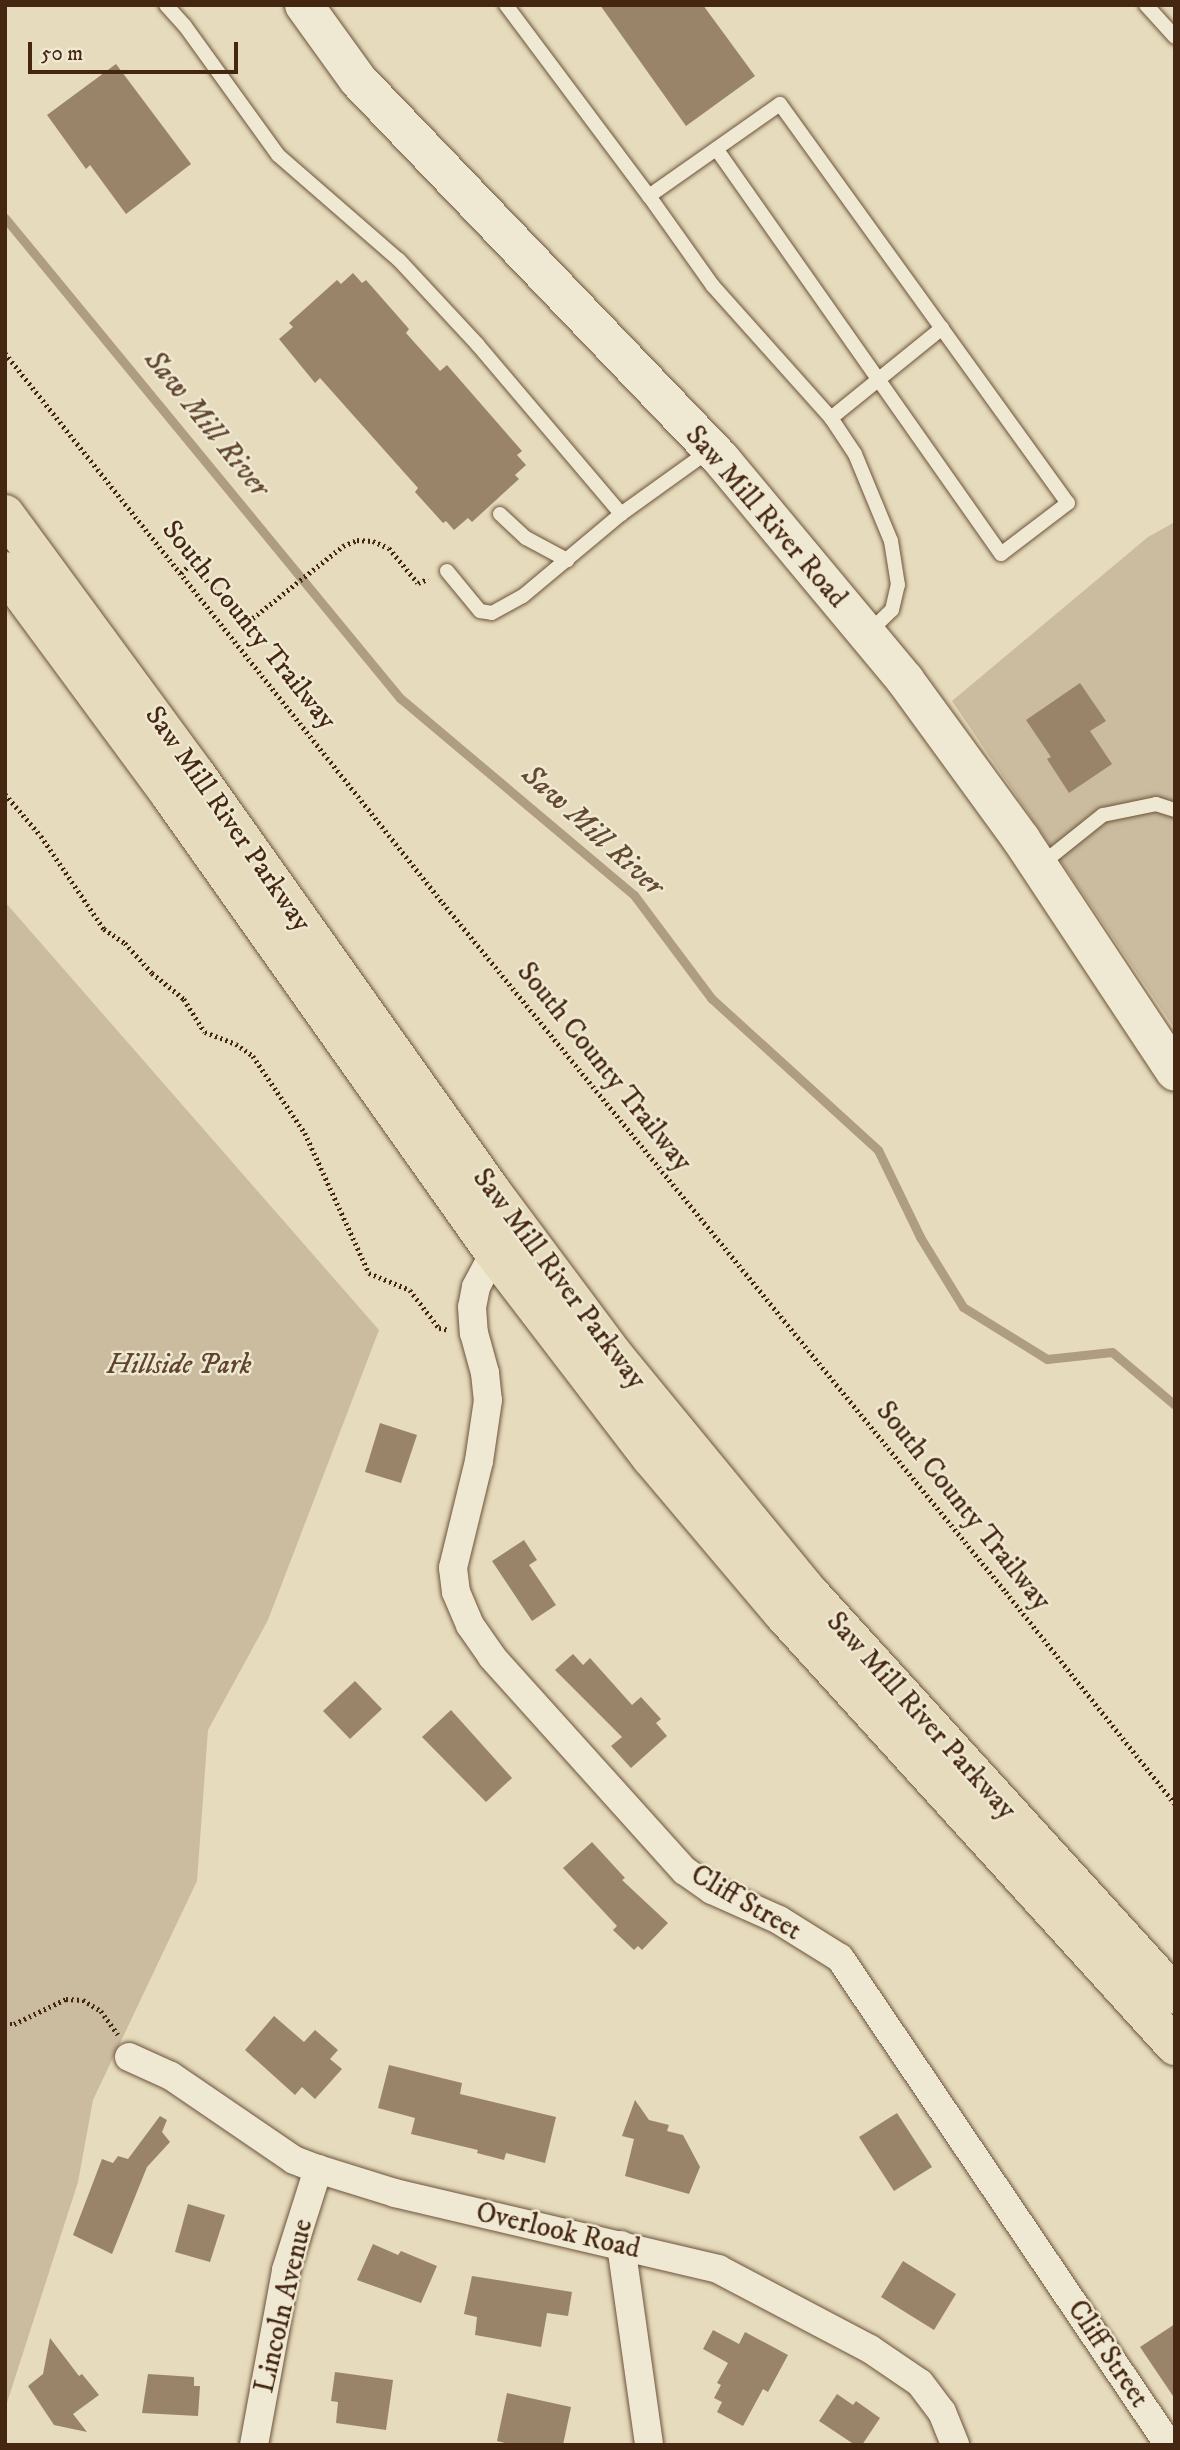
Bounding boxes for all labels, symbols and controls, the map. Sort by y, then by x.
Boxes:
scale bar [32,28,242,72]
text: 50 m [41,41,83,67]
water label: Saw Mill River [136,343,276,505]
street label: Saw Mill River Road [678,419,854,615]
street label: South County Trailway [154,514,344,736]
street label: Saw Mill River Parkway [138,700,318,938]
water label: Saw Mill River [513,758,671,904]
street label: South County Trailway [509,956,699,1178]
street label: Saw Mill River Parkway [465,1162,653,1396]
park label: Hillside Park [107,1348,251,1382]
street label: South County Trailway [868,1395,1058,1617]
street label: Saw Mill River Parkway [819,1605,1023,1827]
street label: Cliff Street [685,1858,807,1948]
street label: Overlook Road [473,2196,643,2266]
street label: Lincoln Avenue [248,2216,320,2396]
street label: Cliff Street [1060,2294,1156,2414]

